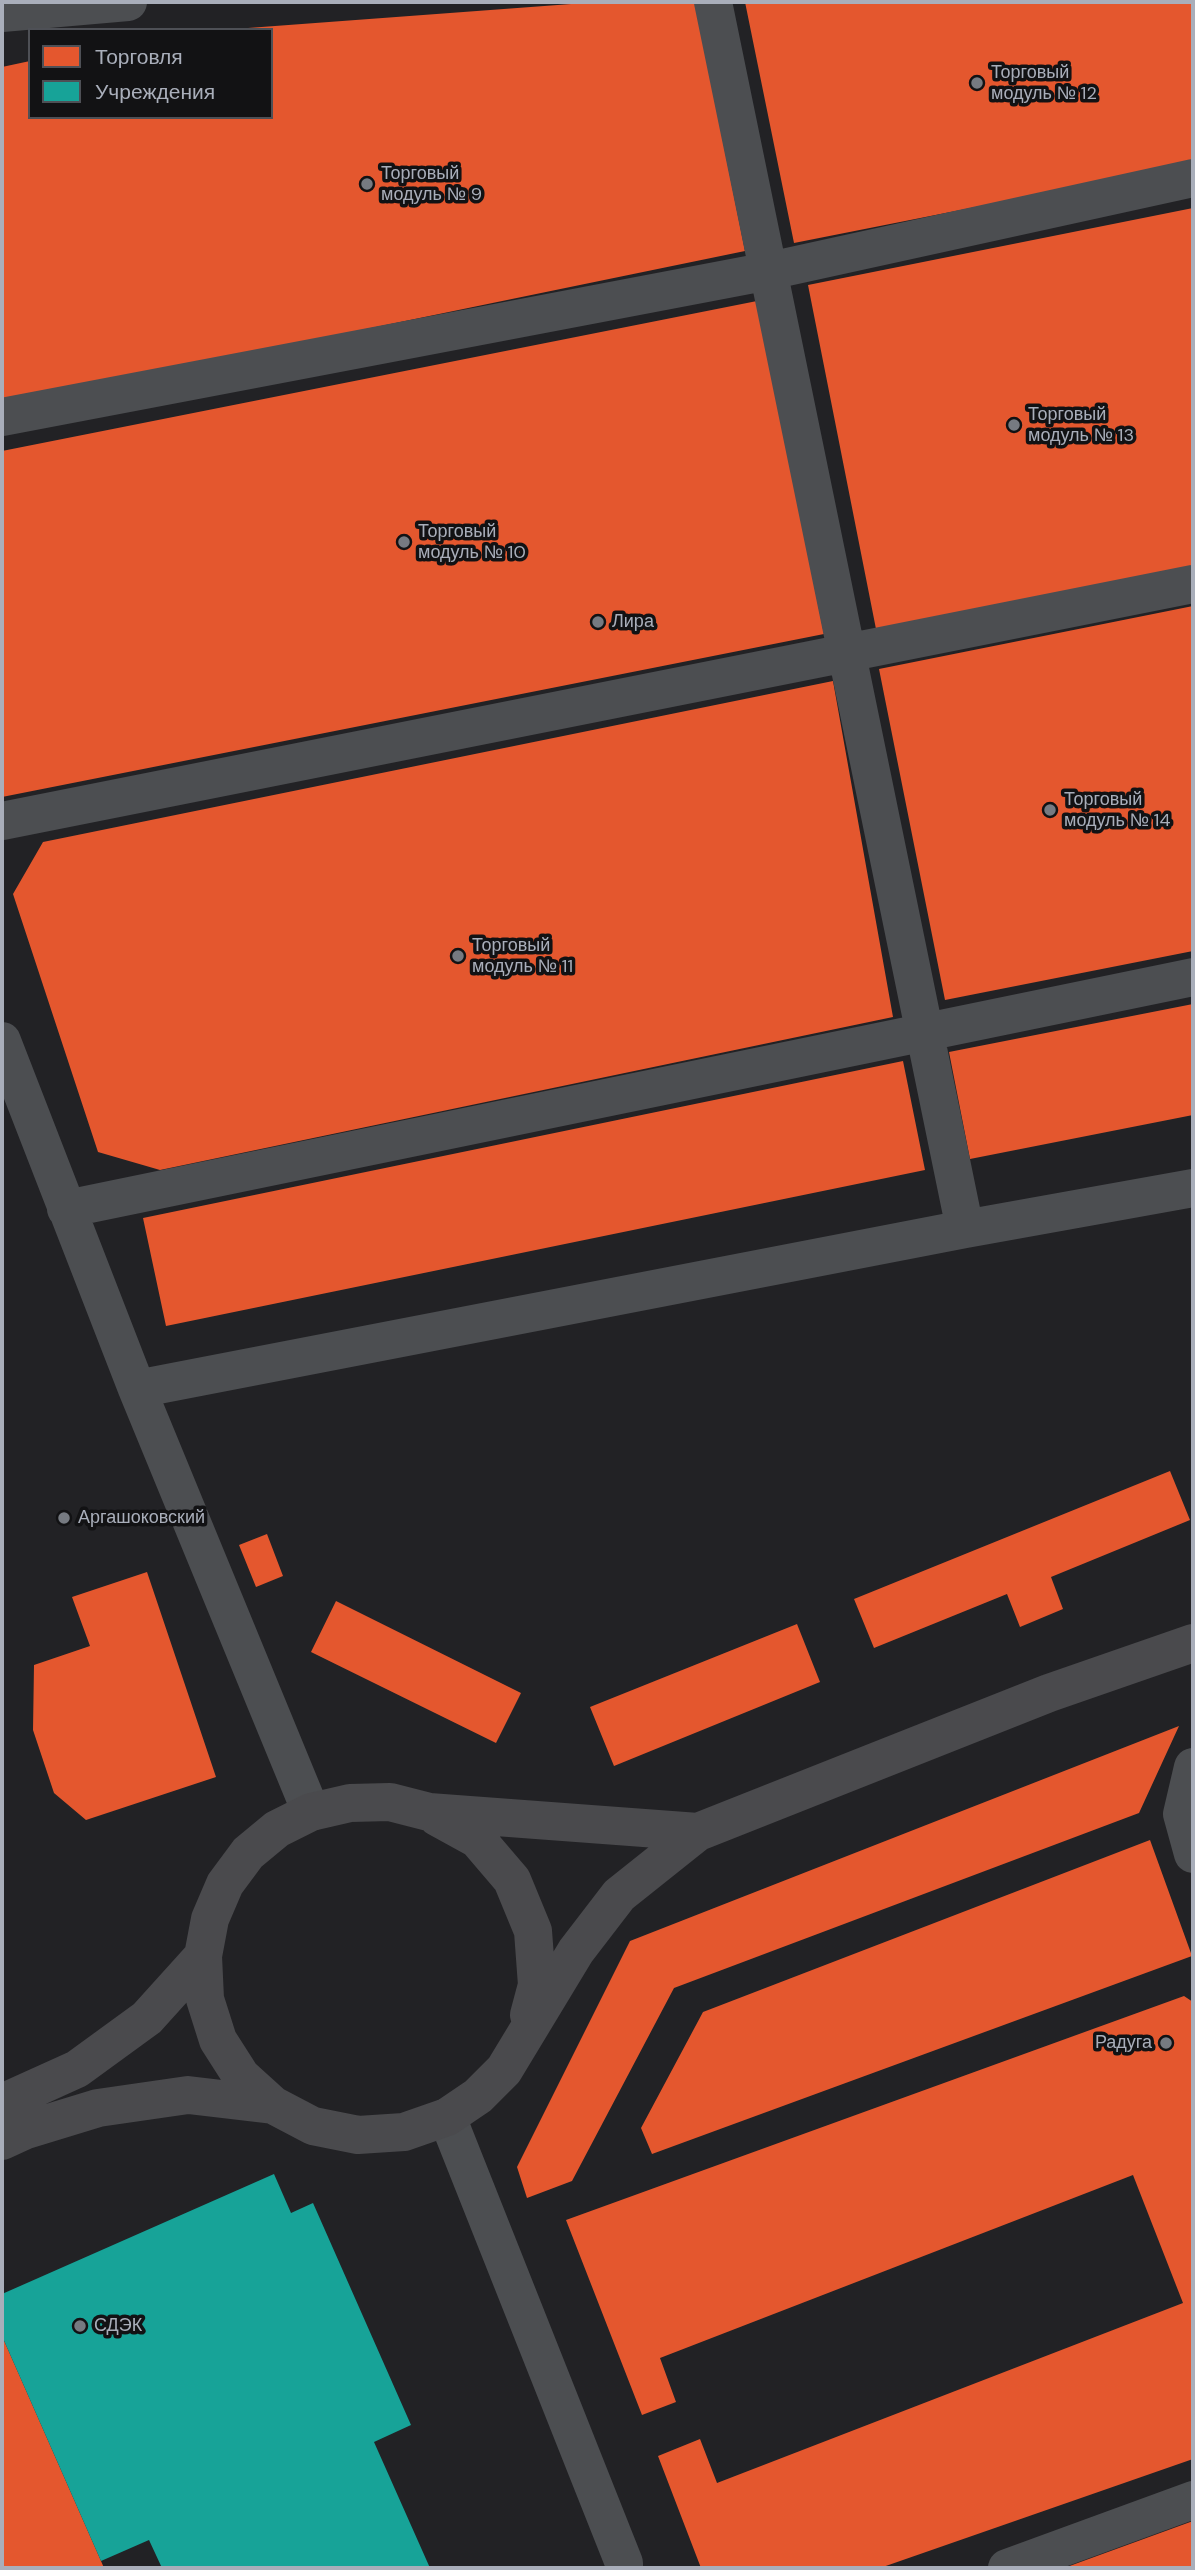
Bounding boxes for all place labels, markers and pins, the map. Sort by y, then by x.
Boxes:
place label: Торговый модуль № 12 [991,62,1097,104]
marker: Торговый модуль № 12 [969,75,985,91]
place label: Торговый модуль № 9 [381,163,482,206]
marker: Торговый модуль № 9 [359,176,375,192]
place label: Торговый модуль № 13 [1028,404,1134,446]
marker: Торговый модуль № 13 [1006,417,1022,433]
place label: Торговый модуль № 10 [418,521,526,564]
marker: Торговый модуль № 10 [396,534,412,550]
place label: Лира [612,611,654,633]
marker: Лира [590,614,606,630]
place label: Торговый модуль № 14 [1064,789,1170,832]
marker: Торговый модуль № 14 [1042,802,1058,818]
place label: Торговый модуль № 11 [472,935,573,978]
marker: Торговый модуль № 11 [450,948,466,964]
place label: Аргашоковский [78,1507,205,1529]
marker: Аргашоковский [56,1510,72,1526]
place label: Радуга [1095,2032,1152,2054]
marker: Радуга [1158,2035,1174,2051]
place label: СДЭК [94,2315,142,2337]
marker: СДЭК [72,2318,88,2334]

